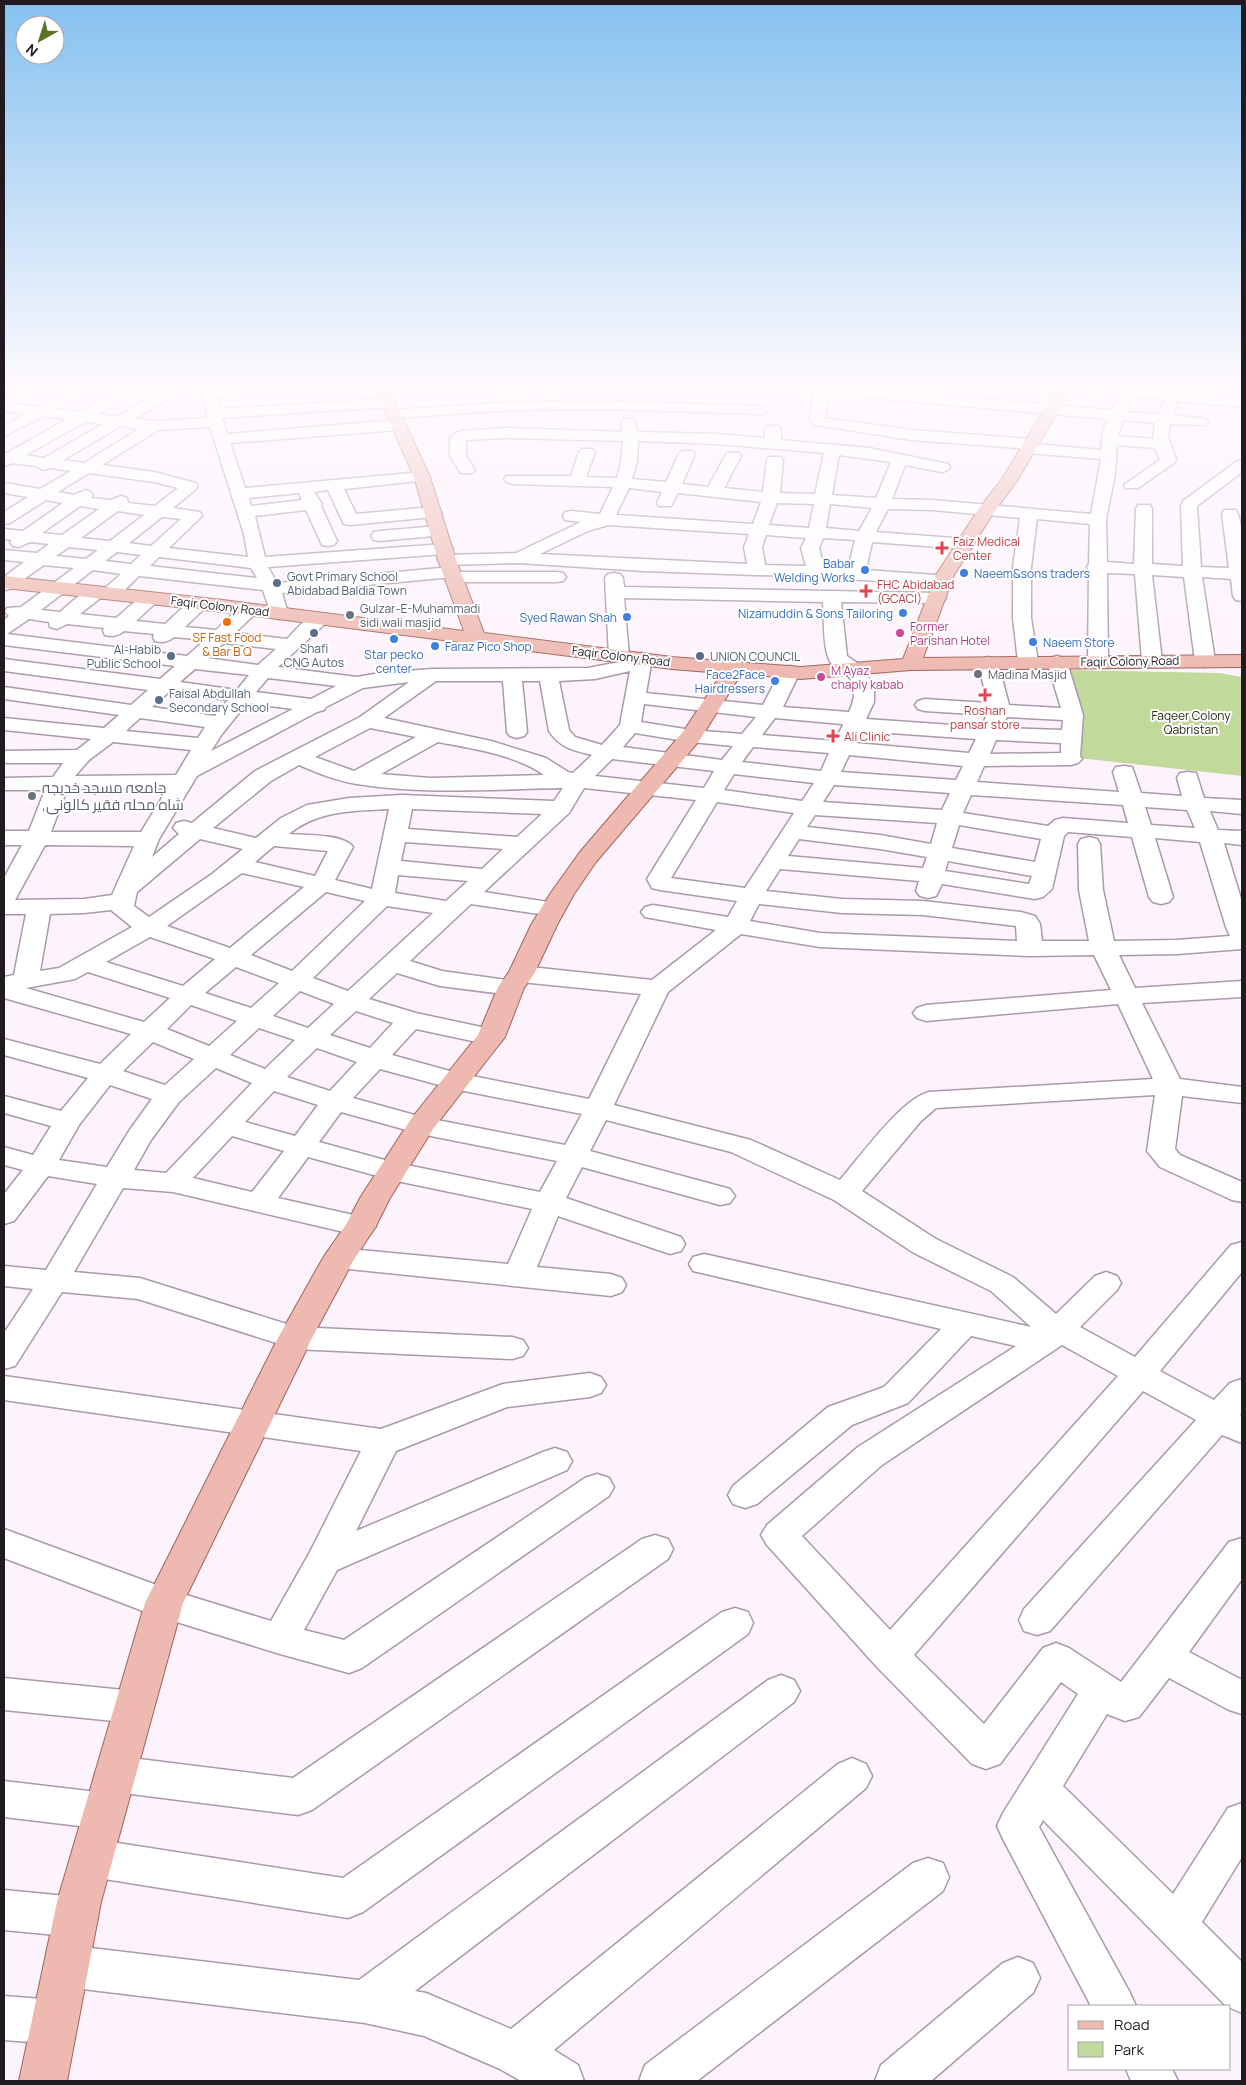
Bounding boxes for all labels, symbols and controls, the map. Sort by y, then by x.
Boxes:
north arrow [15,15,65,65]
text: N [22,40,41,61]
place label: Faiz Medical Center [953,533,1020,564]
marker: Faiz Medical Center [935,541,949,555]
place label: Babar Welding Works [774,555,856,586]
marker: Babar Welding Works [859,564,871,576]
place label: Naeem&sons traders [974,565,1090,582]
marker: Naeem&sons traders [958,567,970,579]
place label: Govt Primary School Abidabad Baldia Town [287,568,407,599]
place label: FHC Abidabad (GCACI) [877,576,954,607]
marker: Govt Primary School Abidabad Baldia Town [271,577,283,589]
marker: FHC Abidabad (GCACI) [859,584,873,598]
street label: Faqir Colony Road [170,592,270,620]
place label: Gulzar-E-Muhammadi sidi wali masjid [360,600,480,631]
place label: Nizamuddin & Sons Tailoring [738,605,893,622]
marker: Nizamuddin & Sons Tailoring [897,607,909,619]
marker: Gulzar-E-Muhammadi sidi wali masjid [344,609,356,621]
place label: Syed Rawan Shah [520,609,617,626]
marker: Syed Rawan Shah [621,611,633,623]
marker: SF Fast Food & Bar B Q [221,616,233,628]
place label: Former Parishan Hotel [910,618,990,649]
marker: Shafi CNG Autos [308,627,320,639]
marker: Former Parishan Hotel [894,627,906,639]
place label: SF Fast Food & Bar B Q [193,629,261,660]
marker: Star pecko center [388,633,400,645]
place label: Naeem Store [1043,634,1115,651]
marker: Naeem Store [1027,636,1039,648]
place label: Faraz Pico Shop [445,638,532,655]
place label: Shafi CNG Autos [284,640,344,671]
marker: Faraz Pico Shop [429,640,441,652]
place label: Al-Habib Public School [87,641,161,672]
street label: Faqir Colony Road [571,642,671,670]
place label: Star pecko center [364,646,424,677]
place label: UNION COUNCIL [710,648,800,665]
marker: Al-Habib Public School [165,650,177,662]
marker: UNION COUNCIL [694,650,706,662]
street label: Faqir Colony Road [1080,652,1180,670]
place label: M Ayaz chaply kabab [831,662,904,693]
place label: Face2Face Hairdressers [695,666,765,697]
place label: Madina Masjid [988,666,1067,683]
marker: Madina Masjid [972,668,984,680]
marker: M Ayaz chaply kabab [815,671,827,683]
marker: Face2Face Hairdressers [769,675,781,687]
place label: Faisal Abdullah Secondary School [169,685,269,716]
marker: Roshan pansar store [979,689,991,701]
marker: Faisal Abdullah Secondary School [153,694,165,706]
place label: Roshan pansar store [950,702,1020,733]
park label: Faqeer Colony Qabristan [1151,707,1231,738]
place label: Ali Clinic [844,728,891,745]
marker: Ali Clinic [826,729,840,743]
place label: جامعہ مسجد خدیجہ ,شاہ محلہ فقیر کالونی [42,777,184,815]
marker: جامعہ مسجد خدیجہ ,شاہ محلہ فقیر کالونی [26,790,38,802]
legend [1068,2005,1231,2070]
text: Road [1114,2014,1150,2035]
text: Park [1114,2039,1144,2060]

